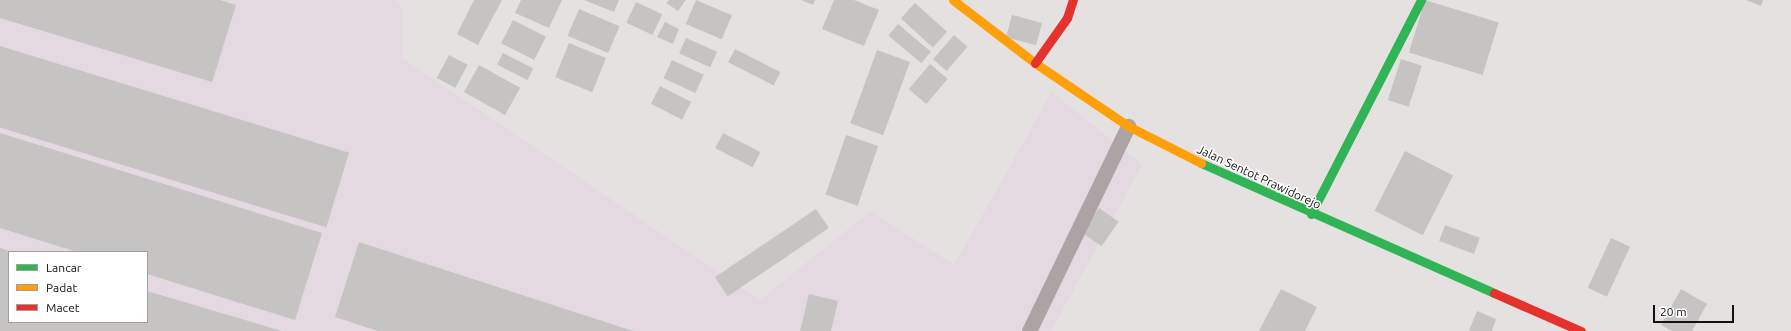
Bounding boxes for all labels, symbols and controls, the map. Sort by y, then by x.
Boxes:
street label: Jalan Sentot Prawidorejo [1195,142,1323,212]
legend [8,251,148,323]
text: Lancar [46,261,81,274]
text: Padat [46,281,77,294]
scale bar [1655,297,1736,323]
text: Macet [46,301,79,314]
text: 20 m [1660,305,1687,318]

